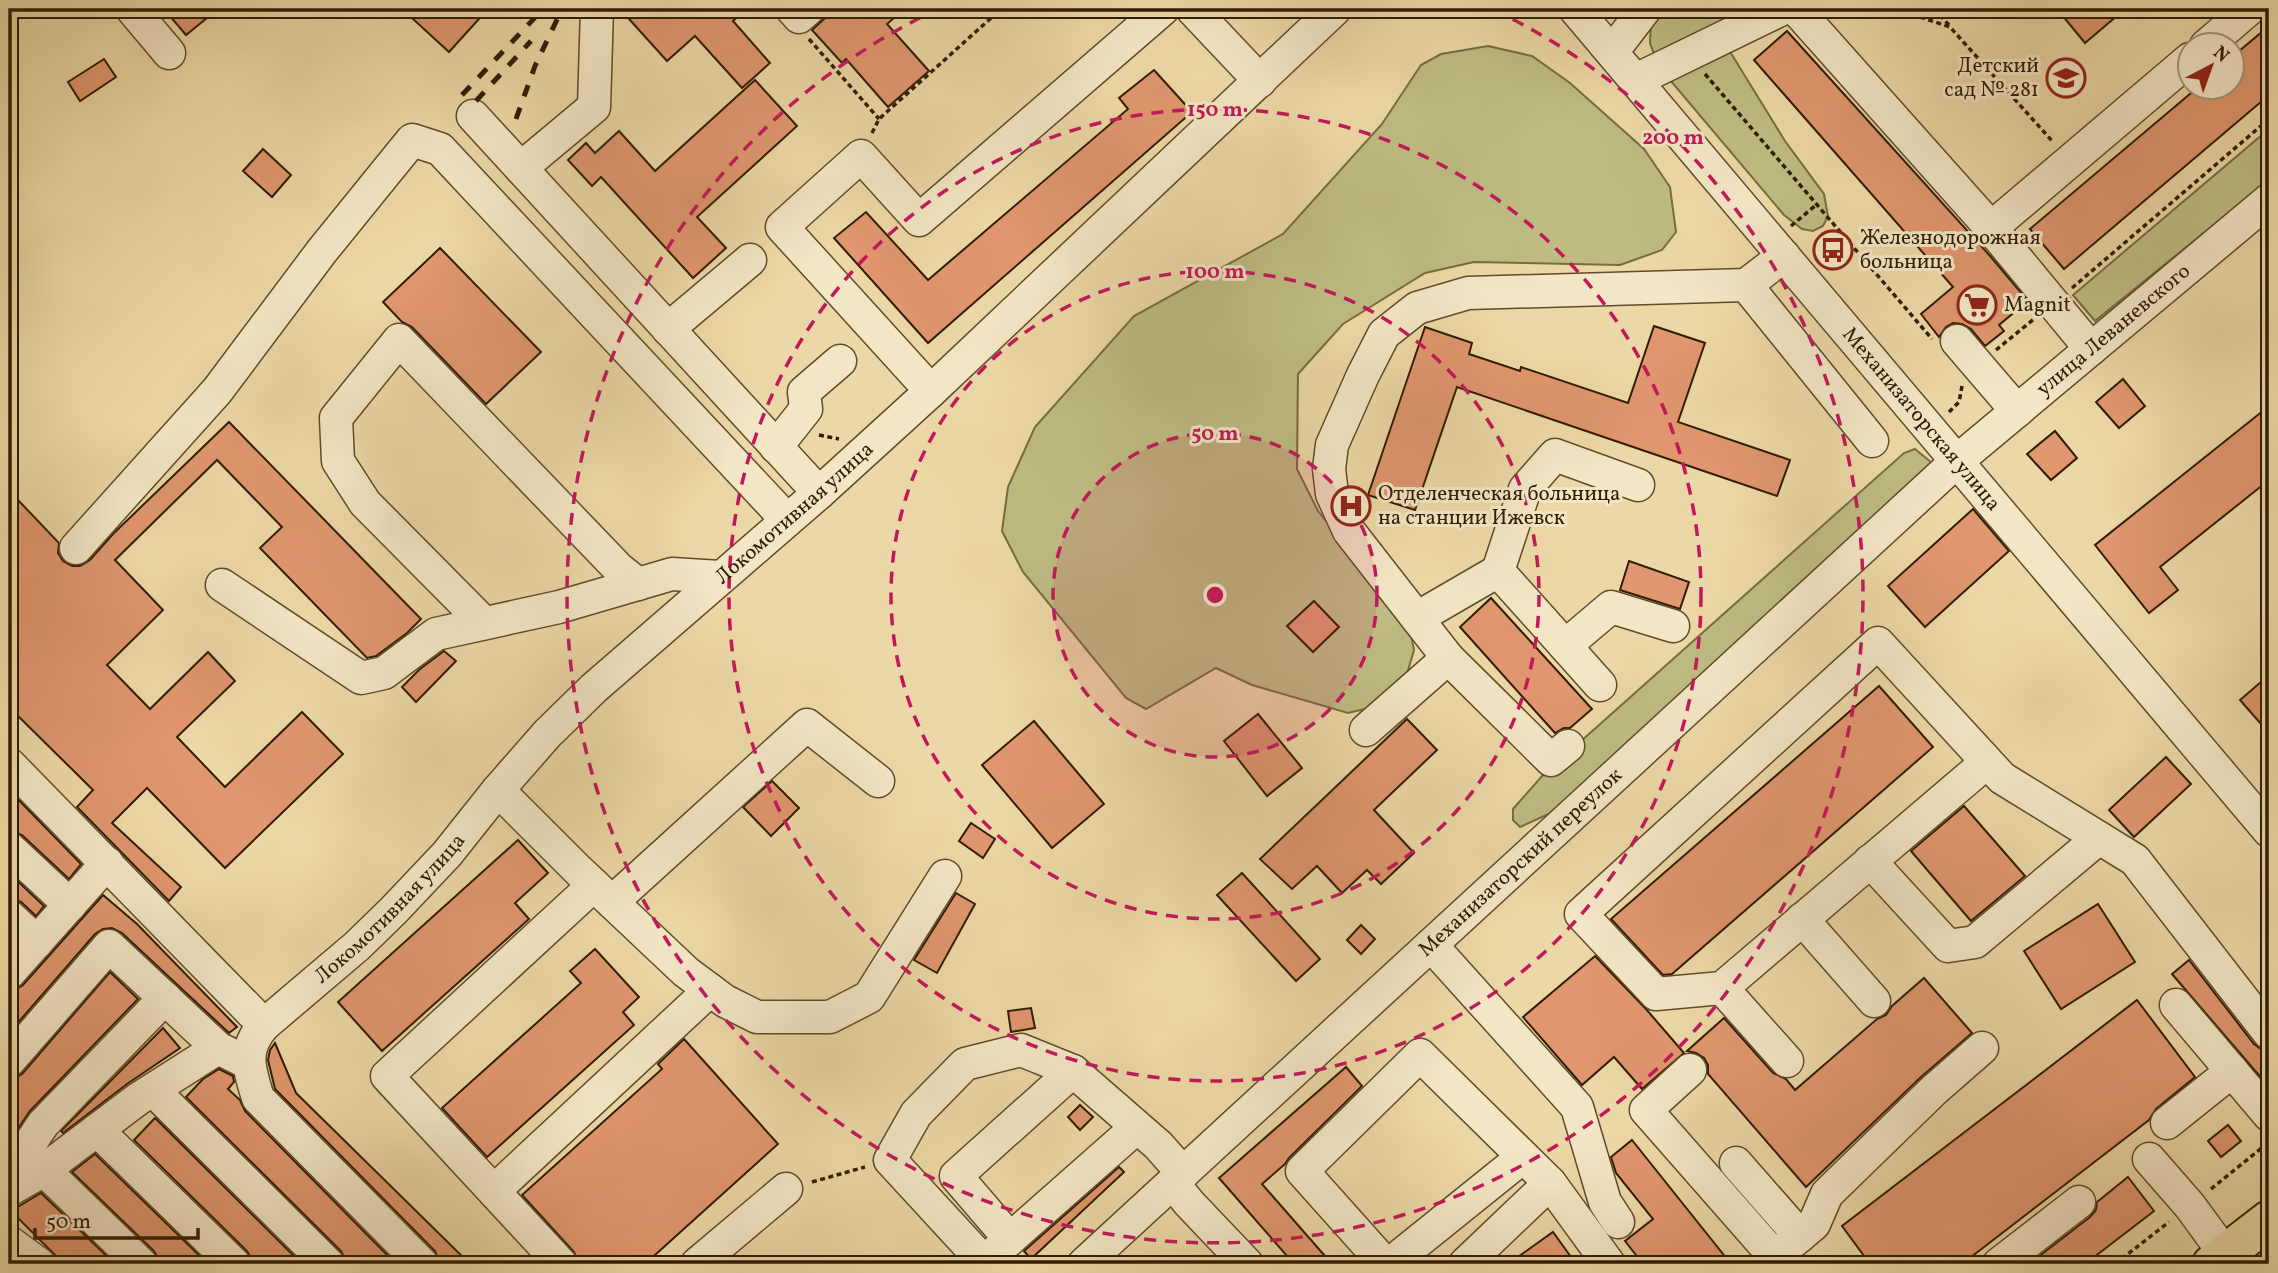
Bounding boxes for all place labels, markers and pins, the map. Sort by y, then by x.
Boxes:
place label: Детский сад № 281 [1944,52,2039,105]
school or university icon: Детский сад № 281 [2045,57,2087,99]
place label: Железнодорожная больница [1860,224,2041,277]
bus stop icon: Железнодорожная больница [1812,229,1854,271]
supermarket icon: Magnit [1956,284,1998,326]
place label: Magnit [2004,291,2071,320]
place label: Отделенческая больница на станции Ижевск [1378,480,1620,533]
hospital icon: Отделенческая больница на станции Ижевск [1330,485,1372,527]
centre of rings [1203,583,1227,607]

